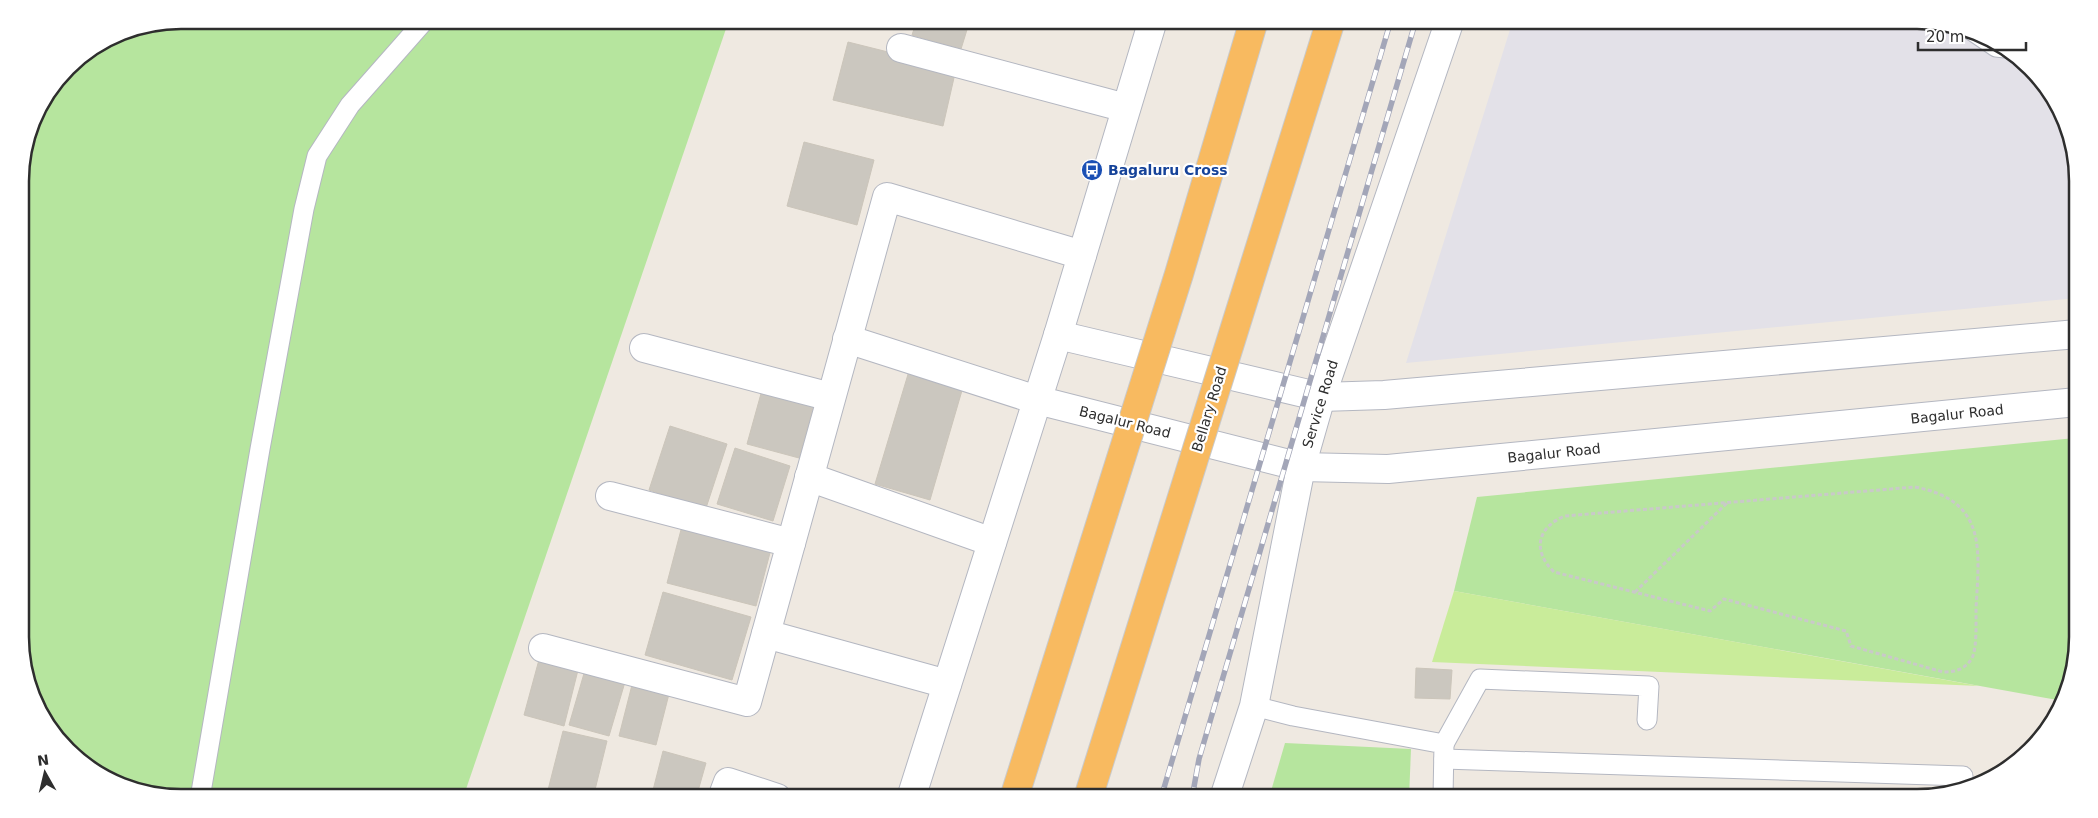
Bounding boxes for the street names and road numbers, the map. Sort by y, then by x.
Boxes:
street label: Service Road [1299,358,1341,450]
street label: Bellary Road [1188,364,1230,454]
street label: Bagalur Road [1910,401,2004,427]
street label: Bagalur Road [1078,403,1172,441]
street label: Bagalur Road [1507,440,1601,466]

